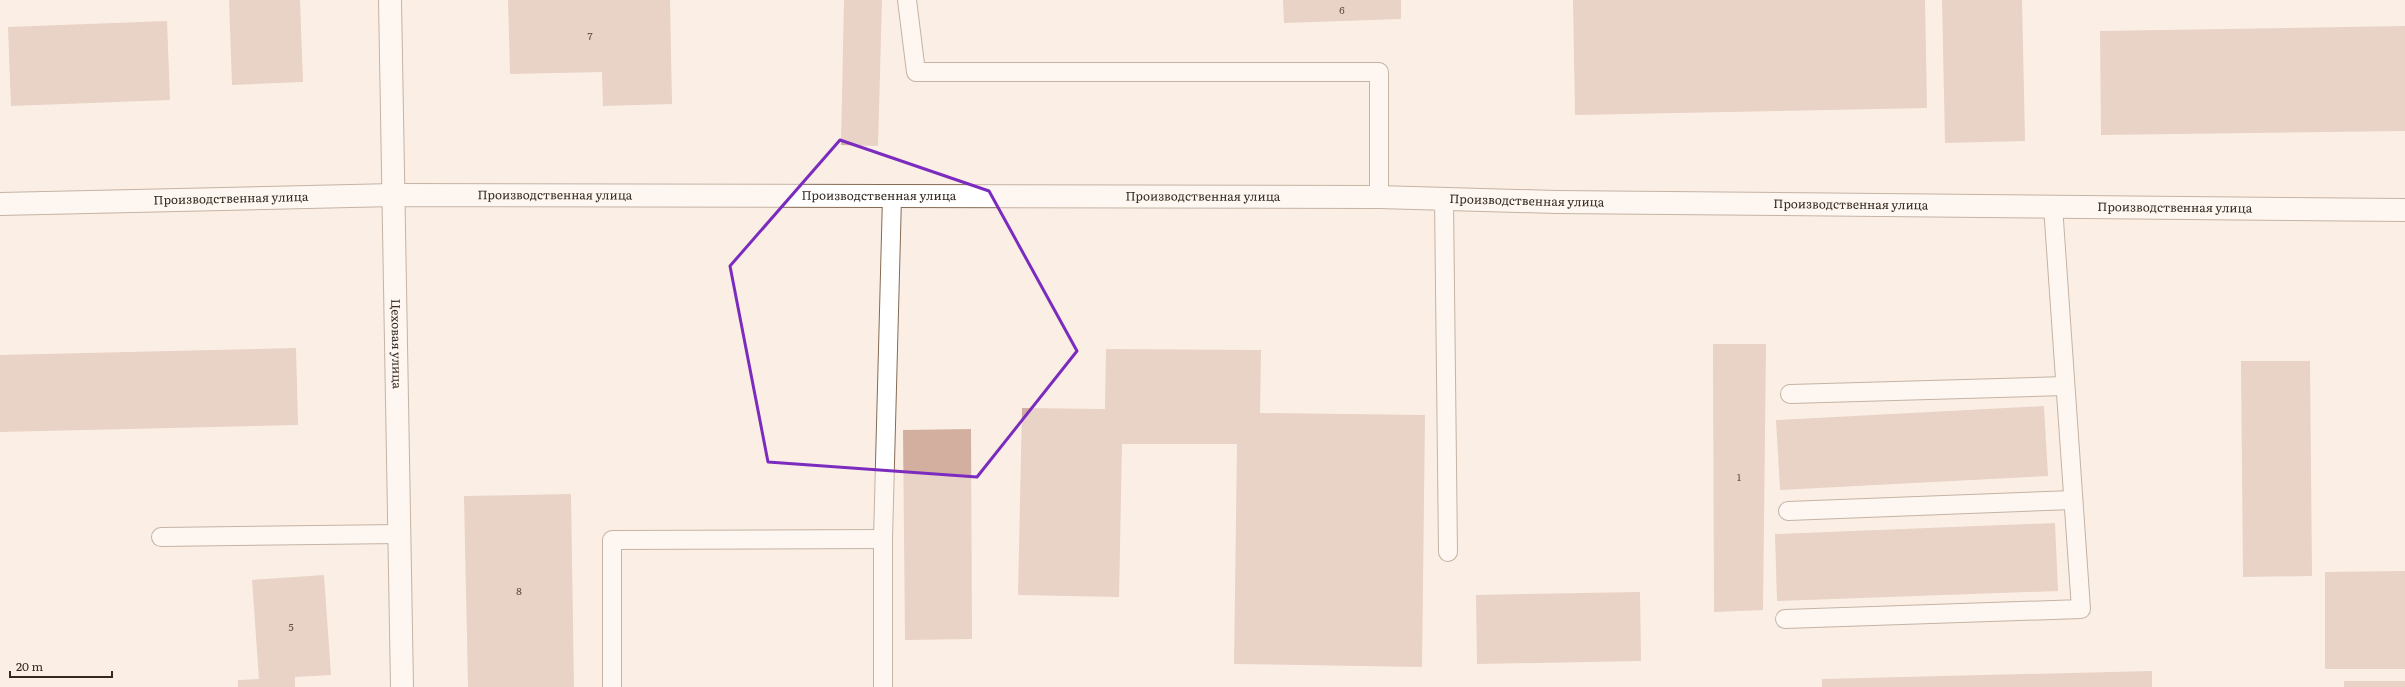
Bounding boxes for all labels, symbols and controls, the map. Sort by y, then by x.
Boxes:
house number: 6 [1339,2,1345,17]
house number: 7 [587,28,593,43]
street label: Производственная улица [477,185,633,203]
street label: Производственная улица [801,186,957,204]
street label: Производственная улица [1125,186,1281,205]
street label: Производственная улица [153,187,309,208]
street label: Производственная улица [1449,189,1605,210]
street label: Производственная улица [1773,194,1929,214]
street label: Производственная улица [2097,197,2253,217]
street label: Цеховая улица [387,299,407,390]
house number: 1 [1737,469,1741,484]
house number: 8 [516,583,522,598]
house number: 5 [288,619,294,634]
scale bar [10,653,112,679]
text: 20 m [16,657,43,675]

